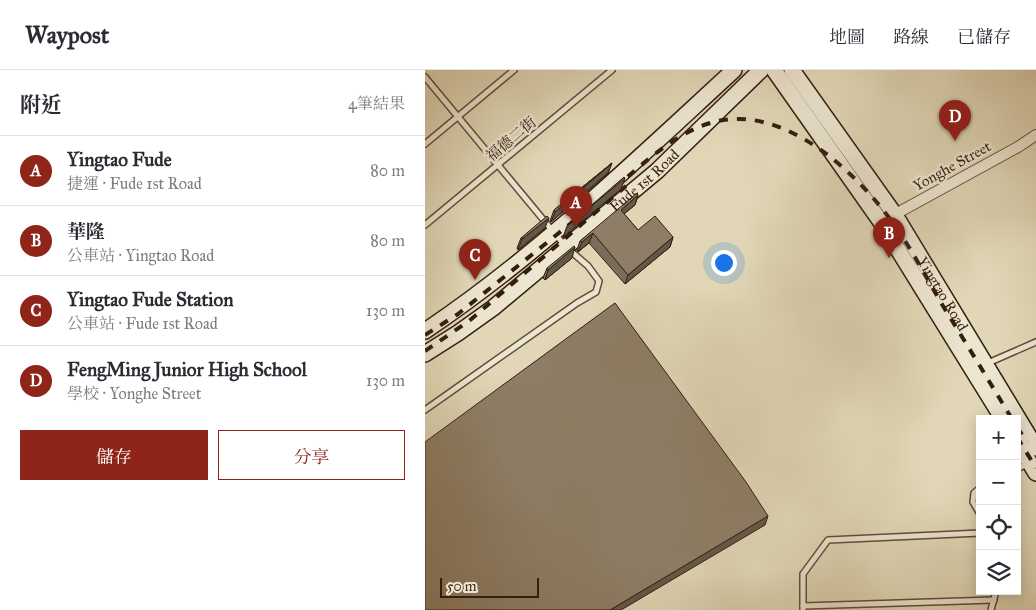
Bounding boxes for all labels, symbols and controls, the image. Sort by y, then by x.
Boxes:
text: Waypost [25,20,109,50]
text: 地圖 [829,26,865,48]
text: 路線 [893,26,929,48]
text: 已儲存 [957,26,1011,48]
text: 附近 [20,92,62,118]
text: 4筆結果 [348,94,405,113]
pin: D [939,100,971,141]
street label: 福德二街 [482,113,540,165]
street label: Yonghe Street [910,137,995,195]
street label: Fude 1st Road [606,145,683,216]
text: Yingtao Fude [67,148,172,171]
text: A [31,161,41,180]
text: 80 m [370,161,405,180]
text: 捷運 · Fude 1st Road [67,174,202,193]
pin: A [560,186,592,227]
pin: B [873,217,905,258]
text: 華隆 [67,220,105,243]
text: B [31,231,41,250]
text: 80 m [370,231,405,250]
pin: C [459,239,491,280]
text: 公車站 · Yingtao Road [67,246,214,265]
your location [711,250,737,276]
street label: Yingtao Road [913,254,972,335]
text: Yingtao Fude Station [67,288,233,311]
text: C [31,301,41,320]
text: 130 m [366,301,405,320]
text: 公車站 · Fude 1st Road [67,314,218,333]
text: FengMing Junior High School [67,358,307,381]
text: D [30,371,42,390]
text: 130 m [366,371,405,390]
text: 學校 · Yonghe Street [67,384,201,403]
map controls [976,415,1021,595]
button: + [976,415,1021,460]
button: 儲存 [20,430,208,480]
button: 分享 [218,430,405,480]
button: − [976,460,1021,505]
button: locate [976,505,1021,550]
button: layers [976,550,1021,595]
scale bar [440,575,539,598]
text: 50 m [447,578,476,595]

